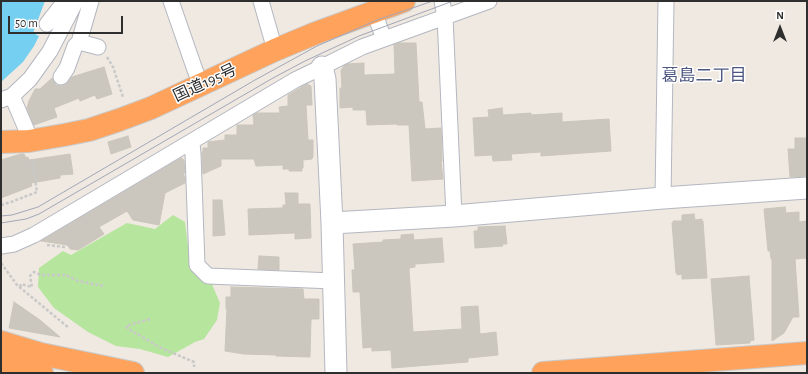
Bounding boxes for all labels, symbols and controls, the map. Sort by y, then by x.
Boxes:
scale bar [10,8,125,34]
north arrow [760,8,800,48]
text: N [776,10,784,21]
text: 50 m [15,17,38,29]
street label: 国道195号 [170,60,240,106]
district label: 葛島二丁目 [662,66,746,86]

